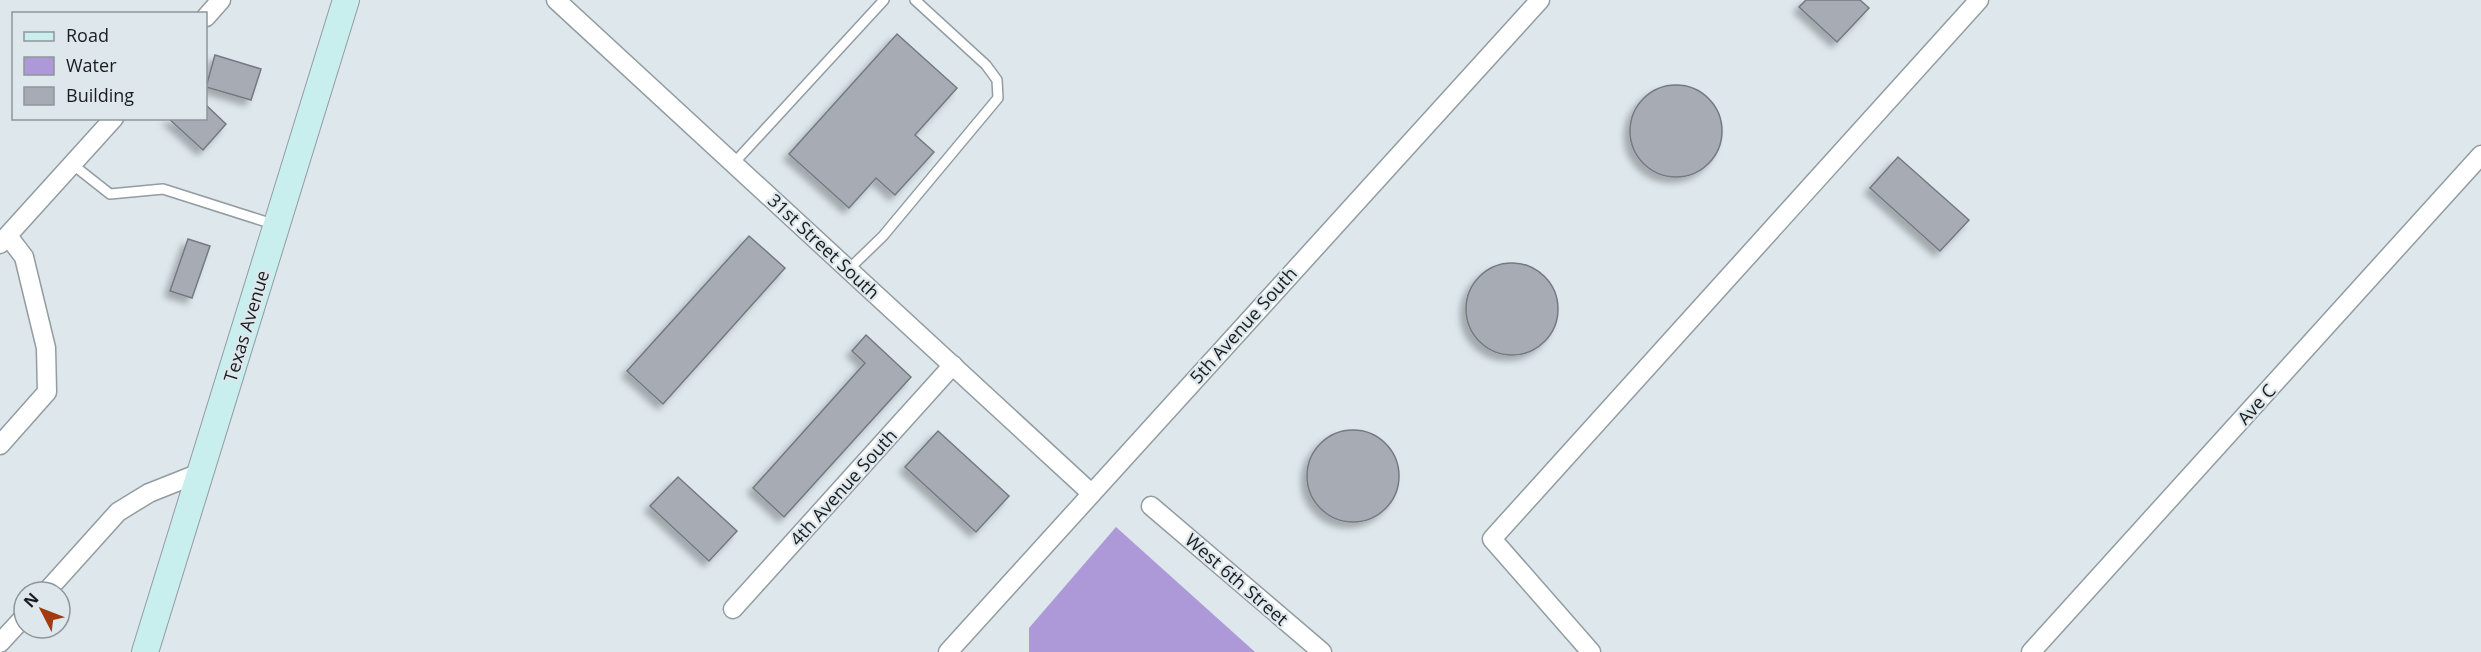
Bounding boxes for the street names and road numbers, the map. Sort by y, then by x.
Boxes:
street label: 31st Street South [763,188,885,304]
street label: 5th Avenue South [1184,262,1302,388]
street label: Texas Avenue [218,267,274,385]
street label: Ave C [2232,379,2280,429]
street label: 4th Avenue South [784,424,902,550]
street label: West 6th Street [1180,528,1294,630]

